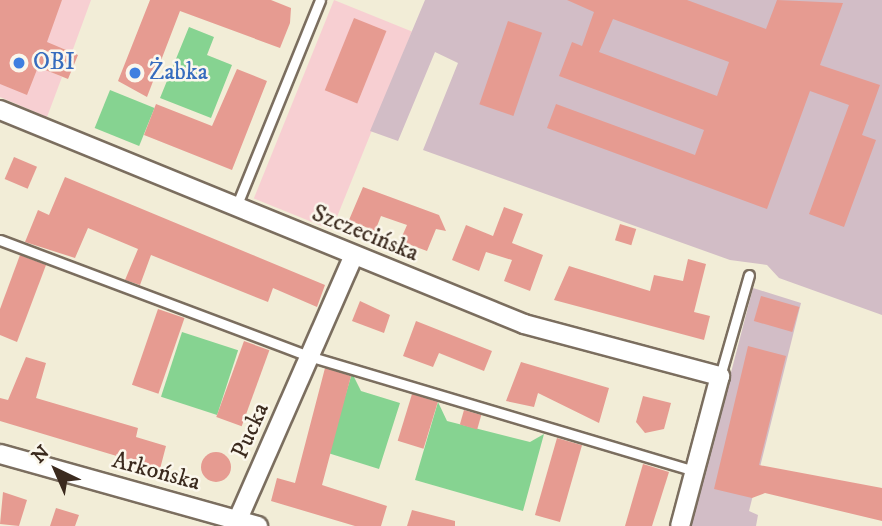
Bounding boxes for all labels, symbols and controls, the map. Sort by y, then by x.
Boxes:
place label: OBI [33,49,75,77]
marker: OBI [11,55,27,71]
place label: Żabka [149,59,208,87]
marker: Żabka [127,65,143,81]
street label: Szczecińska [307,200,423,268]
street label: Pucka [226,399,276,463]
north arrow [21,435,91,505]
text: N [27,441,55,468]
street label: Arkońska [109,446,203,498]

